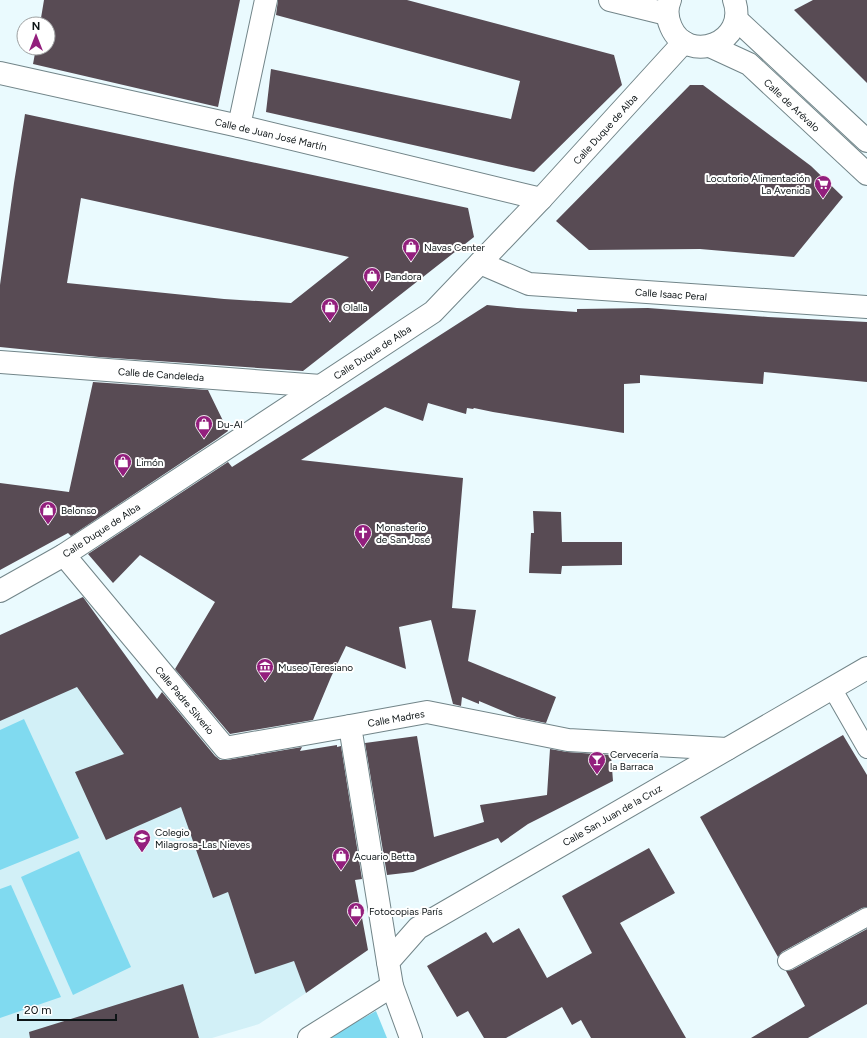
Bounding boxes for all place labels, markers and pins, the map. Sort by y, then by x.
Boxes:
place label: Locutorio Alimentación La Avenida [706,172,810,197]
supermarket icon: Locutorio Alimentación La Avenida [813,174,833,199]
shop icon: Navas Center [401,237,421,262]
place label: Navas Center [424,241,486,254]
shop icon: Pandora [362,266,382,291]
place label: Pandora [385,270,422,283]
shop icon: Olalla [320,297,340,322]
place label: Olalla [343,301,368,314]
shop icon: Du-Al [194,414,214,439]
place label: Du-Al [217,418,243,431]
shop icon: Limón [113,452,133,477]
place label: Limón [136,456,164,469]
shop icon: Belonso [38,500,58,525]
place label: Belonso [61,504,97,517]
place label: Monasterio de San José [376,521,431,546]
church icon: Monasterio de San José [353,523,373,548]
museum icon: Museo Teresiano [255,657,275,682]
place label: Museo Teresiano [278,661,353,674]
place label: Cervecería la Barraca [610,748,658,773]
bar icon: Cervecería la Barraca [587,750,607,775]
place label: Colegio Milagrosa-Las Nieves [155,826,250,851]
school or university icon: Colegio Milagrosa-Las Nieves [132,828,152,853]
shop icon: Acuario Betta [331,846,351,871]
place label: Acuario Betta [354,850,415,863]
shop icon: Fotocopias París [346,901,366,926]
place label: Fotocopias París [369,905,443,918]

